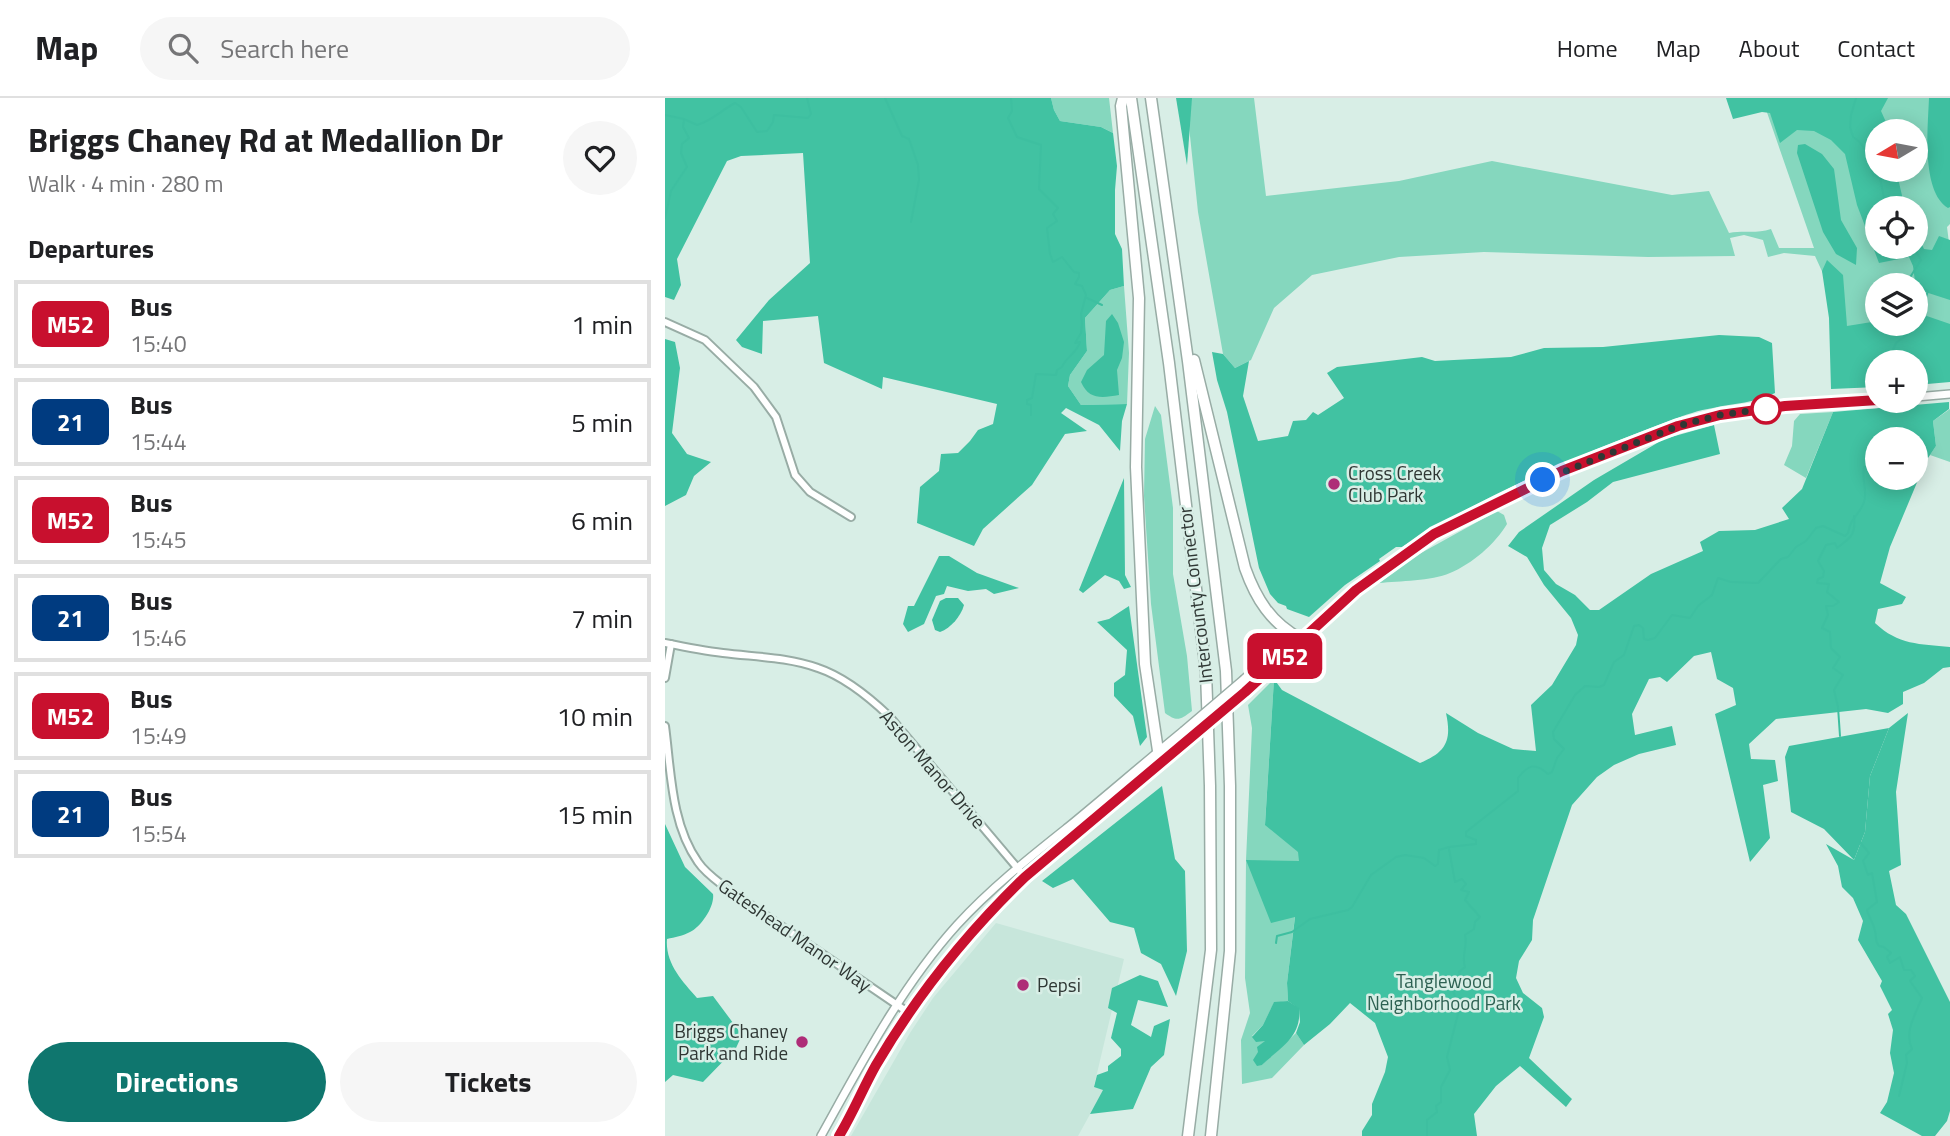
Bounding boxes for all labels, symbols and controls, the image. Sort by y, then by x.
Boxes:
search box [140,17,630,80]
text: Map [35,23,98,73]
icon: search [164,29,202,67]
text: Search here [220,29,349,68]
text: Home [1557,30,1618,66]
text: Map [1656,30,1701,66]
text: About [1739,30,1799,66]
text: Contact [1837,30,1915,66]
text: Briggs Chaney Rd at Medallion Dr [28,115,503,165]
north arrow [1865,119,1929,182]
map controls [1865,119,1928,490]
button: heart [563,121,637,195]
text: Walk · 4 min · 280 m [28,166,224,201]
button: locate [1865,196,1928,259]
text: Departures [28,229,154,268]
button: layers [1865,273,1928,336]
text: Bus [130,287,172,326]
text: 1 min [571,305,633,344]
text: M52 [47,306,94,342]
text: 15:40 [130,326,187,361]
button: + [1865,350,1928,413]
text: Bus [130,385,172,424]
unlabelled marker [1751,394,1781,424]
text: 5 min [571,403,633,442]
text: 21 [57,404,84,440]
text: 15:44 [130,424,187,459]
button: − [1865,427,1928,490]
place label: Cross Creek Club Park [1348,458,1441,509]
your location [1525,462,1560,497]
marker: Cross Creek Club Park [1326,476,1342,492]
text: Bus [130,483,172,522]
text: 6 min [571,501,633,540]
text: M52 [47,502,94,538]
street label: Intercounty Connector [1169,505,1220,685]
text: 15:45 [130,522,187,557]
text: Bus [130,581,172,620]
text: 7 min [571,599,633,638]
text: 21 [57,600,84,636]
text: 15:46 [130,620,187,655]
line badge: M52 [1245,633,1325,679]
text: M52 [1261,638,1309,674]
text: Bus [130,679,172,718]
text: 10 min [557,697,633,736]
text: M52 [47,698,94,734]
street label: Aston Manor Drive [873,703,993,835]
text: 15:49 [130,718,187,753]
text: Bus [130,777,172,816]
text: 15 min [557,795,633,834]
text: 21 [57,796,84,832]
text: 15:54 [130,816,187,851]
street label: Gateshead Manor Way [713,871,878,999]
park label: Tanglewood Neighborhood Park [1367,966,1521,1017]
place label: Pepsi [1037,970,1081,999]
marker: Pepsi [1015,977,1031,993]
place label: Briggs Chaney Park and Ride [674,1016,788,1067]
marker: Briggs Chaney Park and Ride [794,1034,810,1050]
button: Directions [28,1042,326,1122]
button: Tickets [340,1042,637,1122]

